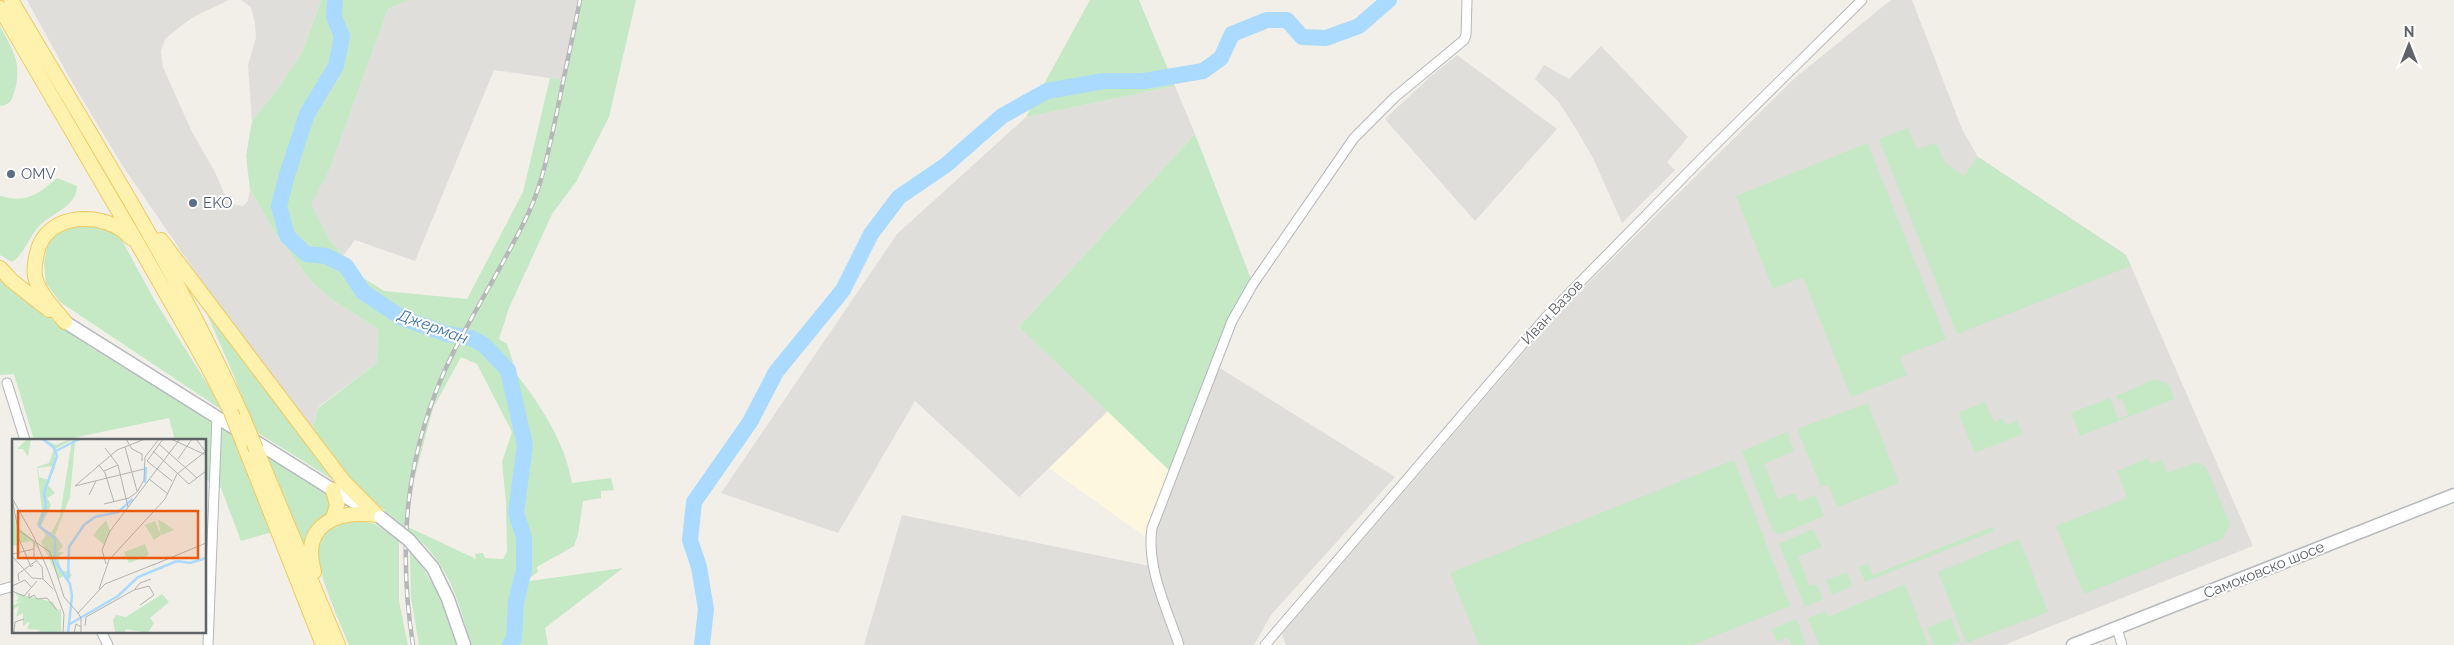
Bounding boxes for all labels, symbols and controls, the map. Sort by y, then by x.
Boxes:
north arrow [2384,20,2434,70]
text: N [2404,24,2414,40]
place label: OMV [21,165,56,183]
marker: OMV [5,168,17,180]
place label: EKO [203,194,232,212]
marker: EKO [187,197,199,209]
street label: Иван Вазов [1517,276,1587,348]
water label: Джерман [395,305,470,348]
inset map [12,439,206,632]
street label: Самоковско шосе [2201,538,2327,602]

